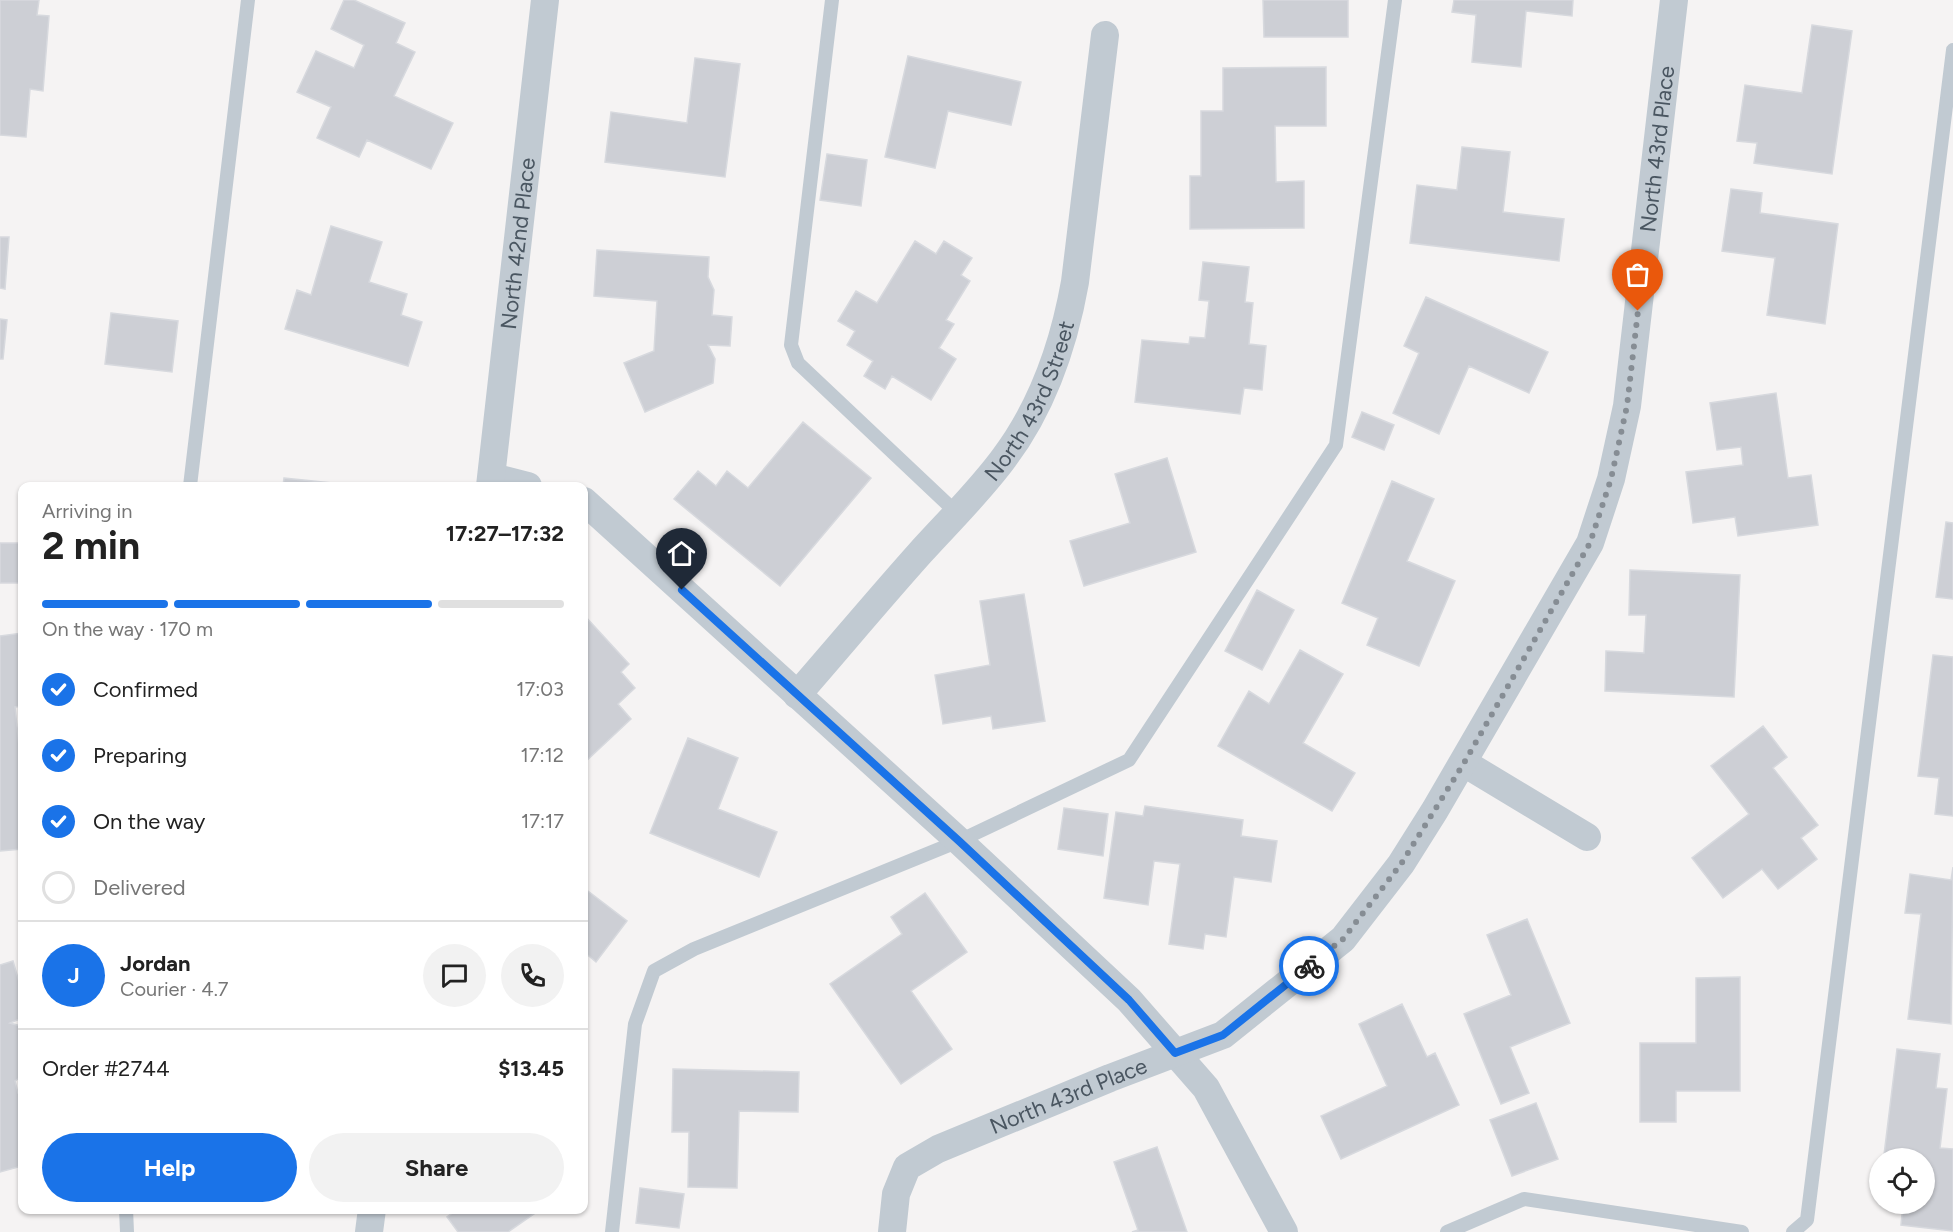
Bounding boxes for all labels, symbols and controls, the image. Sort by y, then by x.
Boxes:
street label: North 43rd Place [1634,64,1680,234]
street label: North 42nd Place [494,156,541,331]
pin [1612,249,1663,311]
icon: bag [1621,258,1654,291]
street label: North 43rd Street [978,318,1080,486]
text: Arriving in [42,499,132,523]
text: 17:27–17:32 [446,520,564,547]
text: 2 min [42,522,140,569]
pin [656,528,707,590]
icon: home [665,537,698,570]
text: On the way · 170 m [42,617,213,641]
icon: check [42,673,75,706]
text: Confirmed [93,676,198,703]
text: 17:03 [516,677,564,701]
icon: check [42,739,75,772]
text: Preparing [93,742,187,769]
text: 17:12 [521,743,564,767]
icon: check [42,805,75,838]
text: On the way [93,808,205,835]
text: 17:17 [521,809,564,833]
text: Delivered [93,874,186,901]
courier [1279,936,1339,996]
button: chat [423,944,486,1007]
button: phone [501,944,564,1007]
text: Jordan [120,950,191,977]
icon: bike [1293,950,1326,983]
text: J [67,962,80,989]
text: Courier · 4.7 [120,977,229,1001]
street label: North 43rd Place [986,1052,1151,1140]
text: Order #2744 [42,1055,170,1082]
text: $13.45 [498,1055,564,1082]
button: Help [42,1133,297,1202]
button: Share [309,1133,564,1202]
map controls [1869,1148,1935,1214]
button: locate [1869,1148,1935,1214]

